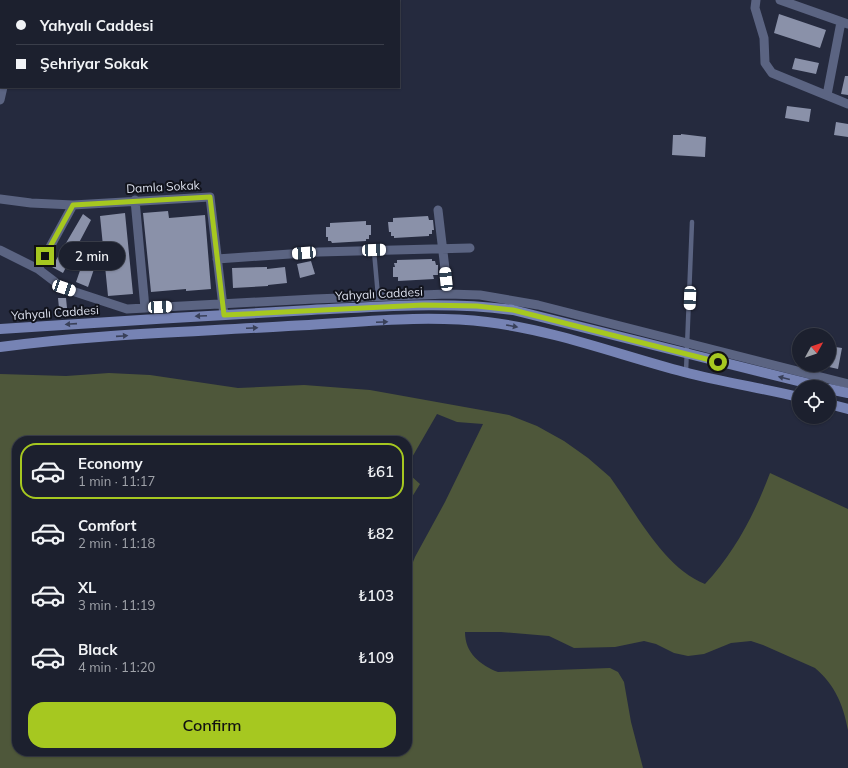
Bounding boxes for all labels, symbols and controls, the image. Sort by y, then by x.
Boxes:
text: Yahyalı Caddesi [40,16,153,35]
text: Şehriyar Sokak [40,54,148,73]
street label: Damla Sokak [126,177,201,196]
callout: 2 min [59,242,125,270]
car [362,244,386,256]
car [292,246,316,260]
route end [36,247,54,265]
text: 2 min [75,248,109,264]
car [439,266,453,292]
car [51,278,77,298]
street label: Yahyalı Caddesi [334,284,423,303]
car [684,286,696,310]
car [148,300,172,314]
street label: Yahyalı Caddesi [10,302,99,323]
one-way arrow [195,313,207,320]
one-way arrow [376,318,388,325]
one-way arrow [65,321,77,328]
one-way arrow [505,323,518,329]
one-way arrow [246,325,258,332]
north arrow [792,328,836,372]
map controls [792,328,836,424]
one-way arrow [116,332,128,339]
route start [709,353,727,371]
one-way arrow [778,375,790,381]
button: locate [792,380,836,424]
icon: car [30,453,66,489]
text: Economy [78,454,143,473]
text: ₺61 [367,462,394,481]
text: 1 min · 11:17 [78,473,155,489]
icon: car [30,515,66,551]
text: Comfort [78,516,136,535]
text: ₺82 [367,524,394,543]
text: 2 min · 11:18 [78,535,155,551]
icon: car [30,577,66,613]
text: XL [78,578,96,597]
text: ₺103 [358,586,394,605]
text: 3 min · 11:19 [78,597,155,613]
icon: car [30,639,66,675]
text: Black [78,640,117,659]
text: ₺109 [358,648,394,667]
text: 4 min · 11:20 [78,659,155,675]
button: Confirm [28,702,396,748]

